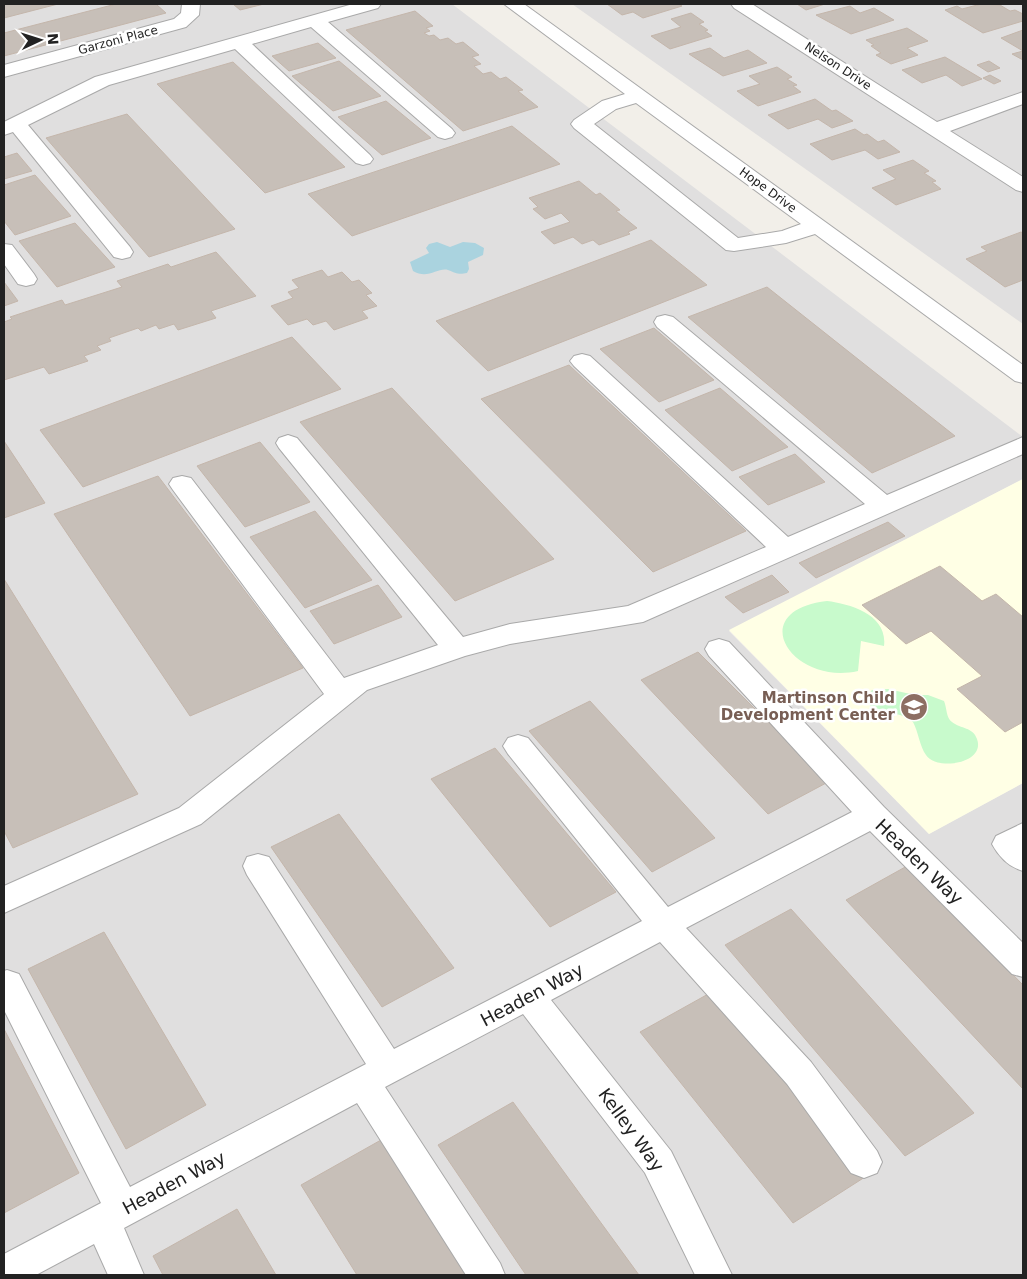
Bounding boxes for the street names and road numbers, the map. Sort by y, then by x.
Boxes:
street label: Garzoni Place [77,23,159,57]
street label: Nelson Drive [802,39,874,93]
street label: Hope Drive [737,165,799,215]
street label: Headen Way [871,815,968,909]
street label: Headen Way [477,958,587,1030]
street label: Kelley Way [594,1084,669,1176]
street label: Headen Way [119,1146,229,1218]

